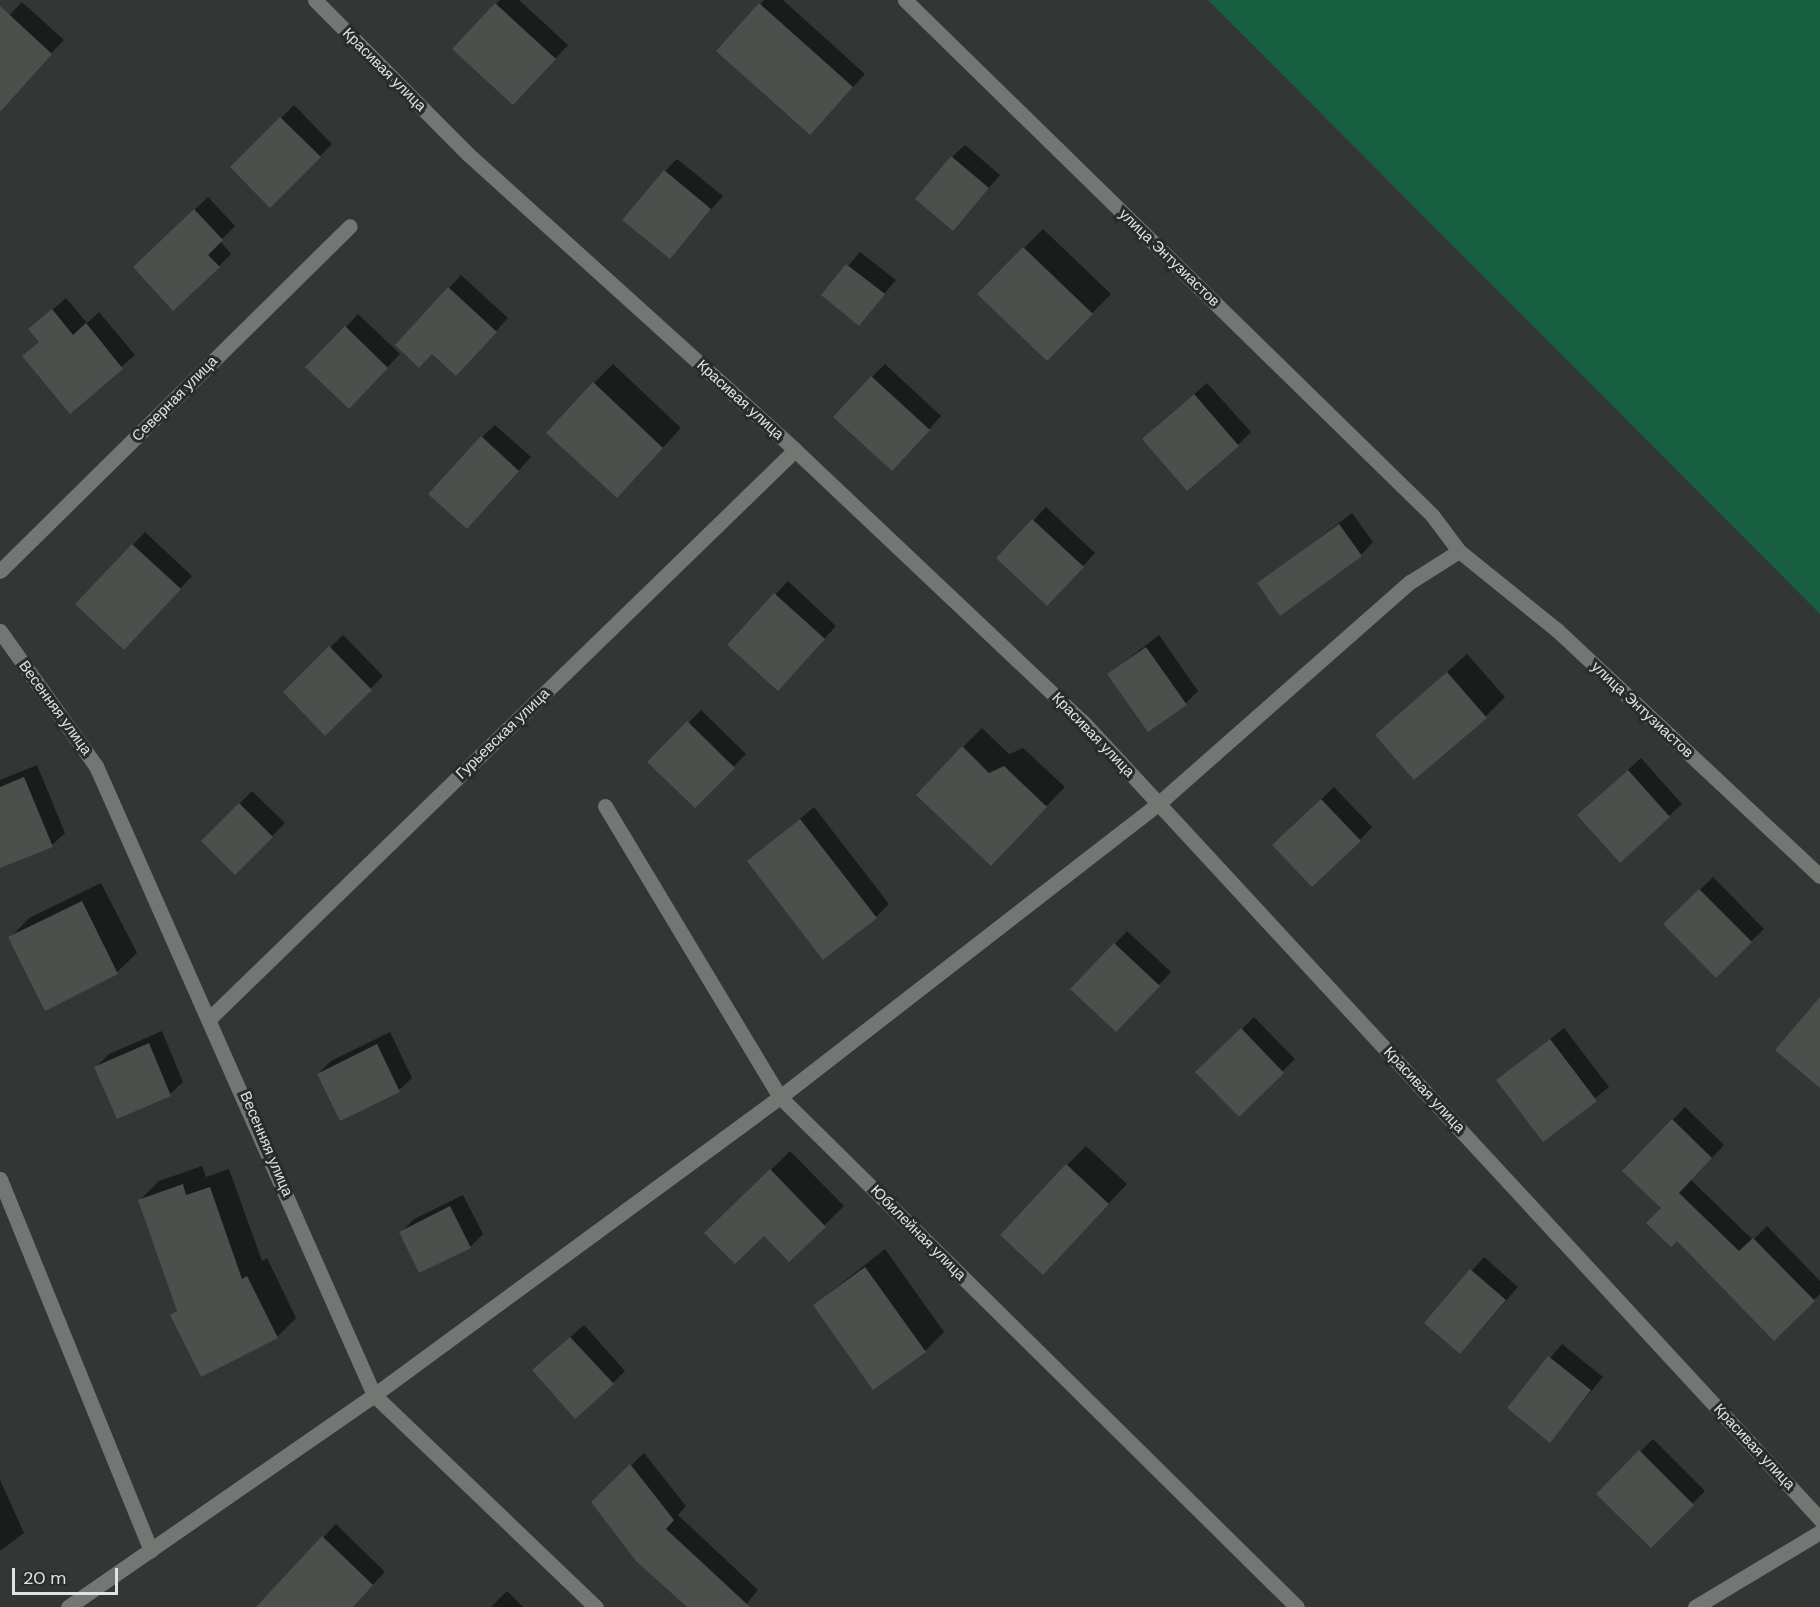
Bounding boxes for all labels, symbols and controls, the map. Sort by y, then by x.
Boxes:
street label: Красивая улица [338,24,430,116]
street label: улица Энтузиастов [1115,205,1223,311]
street label: Северная улица [128,352,222,446]
street label: Красивая улица [693,356,787,444]
street label: Весенняя улица [15,657,95,759]
street label: улица Энтузиастов [1587,658,1697,762]
street label: Гурьевская улица [453,685,553,783]
street label: Красивая улица [1048,689,1138,781]
street label: Красивая улица [1380,1043,1468,1137]
street label: Весенняя улица [236,1089,296,1199]
street label: Юбилейная улица [867,1182,969,1284]
street label: Красивая улица [1710,1400,1798,1494]
scale bar [15,1556,122,1594]
text: 20 m [23,1566,66,1590]

